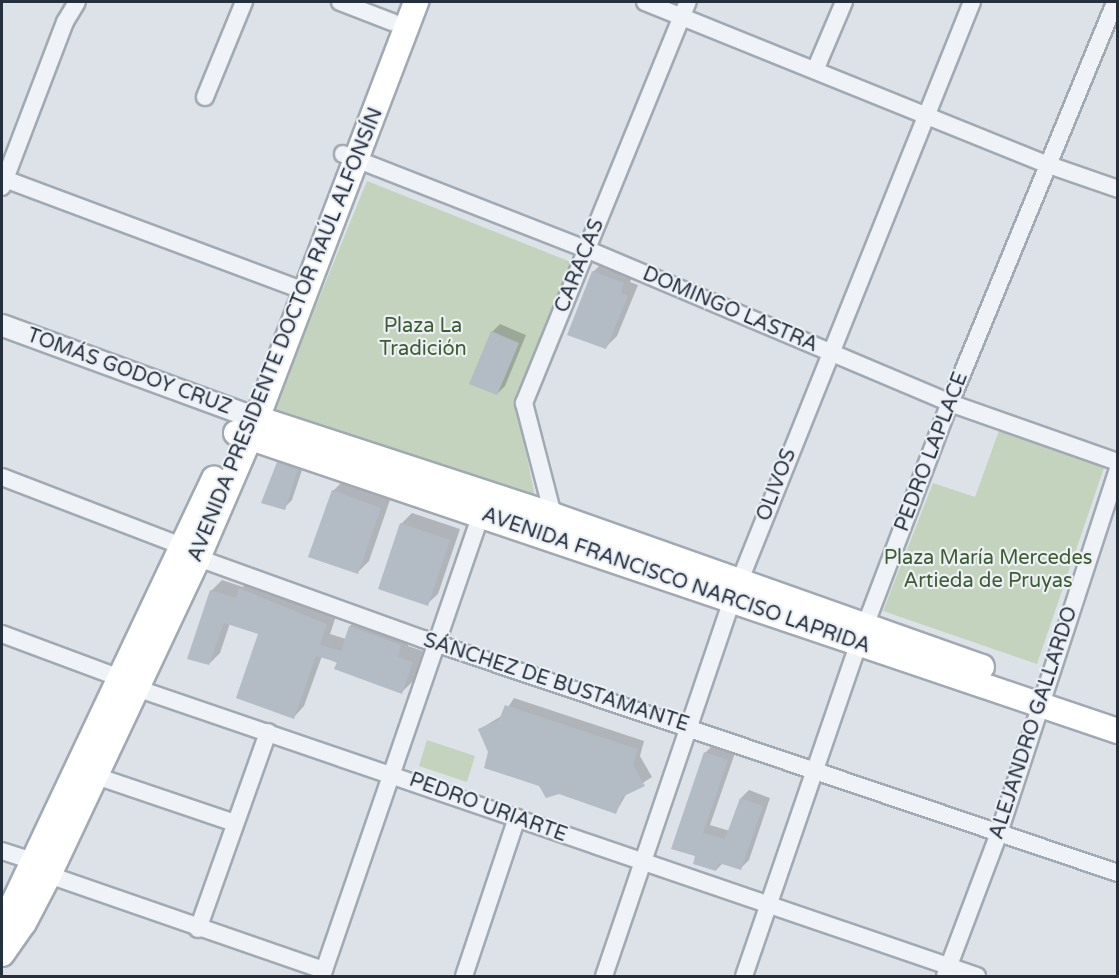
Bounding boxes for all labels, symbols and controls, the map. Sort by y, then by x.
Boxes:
street label: AVENIDA PRESIDENTE DOCTOR RAÚL ALFONSÍN [184,105,388,565]
street label: CARACAS [550,216,610,316]
street label: DOMINGO LASTRA [639,262,821,358]
park label: Plaza La Tradición [379,314,467,361]
street label: TOMÁS GODOY CRUZ [24,324,234,420]
street label: PEDRO LAPLACE [891,369,973,535]
street label: OLIVOS [752,445,802,525]
street label: AVENIDA FRANCISCO NARCISO LAPRIDA [479,503,873,659]
park label: Plaza María Mercedes Artieda de Pruyas [884,546,1092,593]
street label: ALEJANDRO GALLARDO [985,604,1083,842]
street label: SÁNCHEZ DE BUSTAMANTE [420,629,692,737]
street label: PEDRO URIARTE [406,768,570,848]

